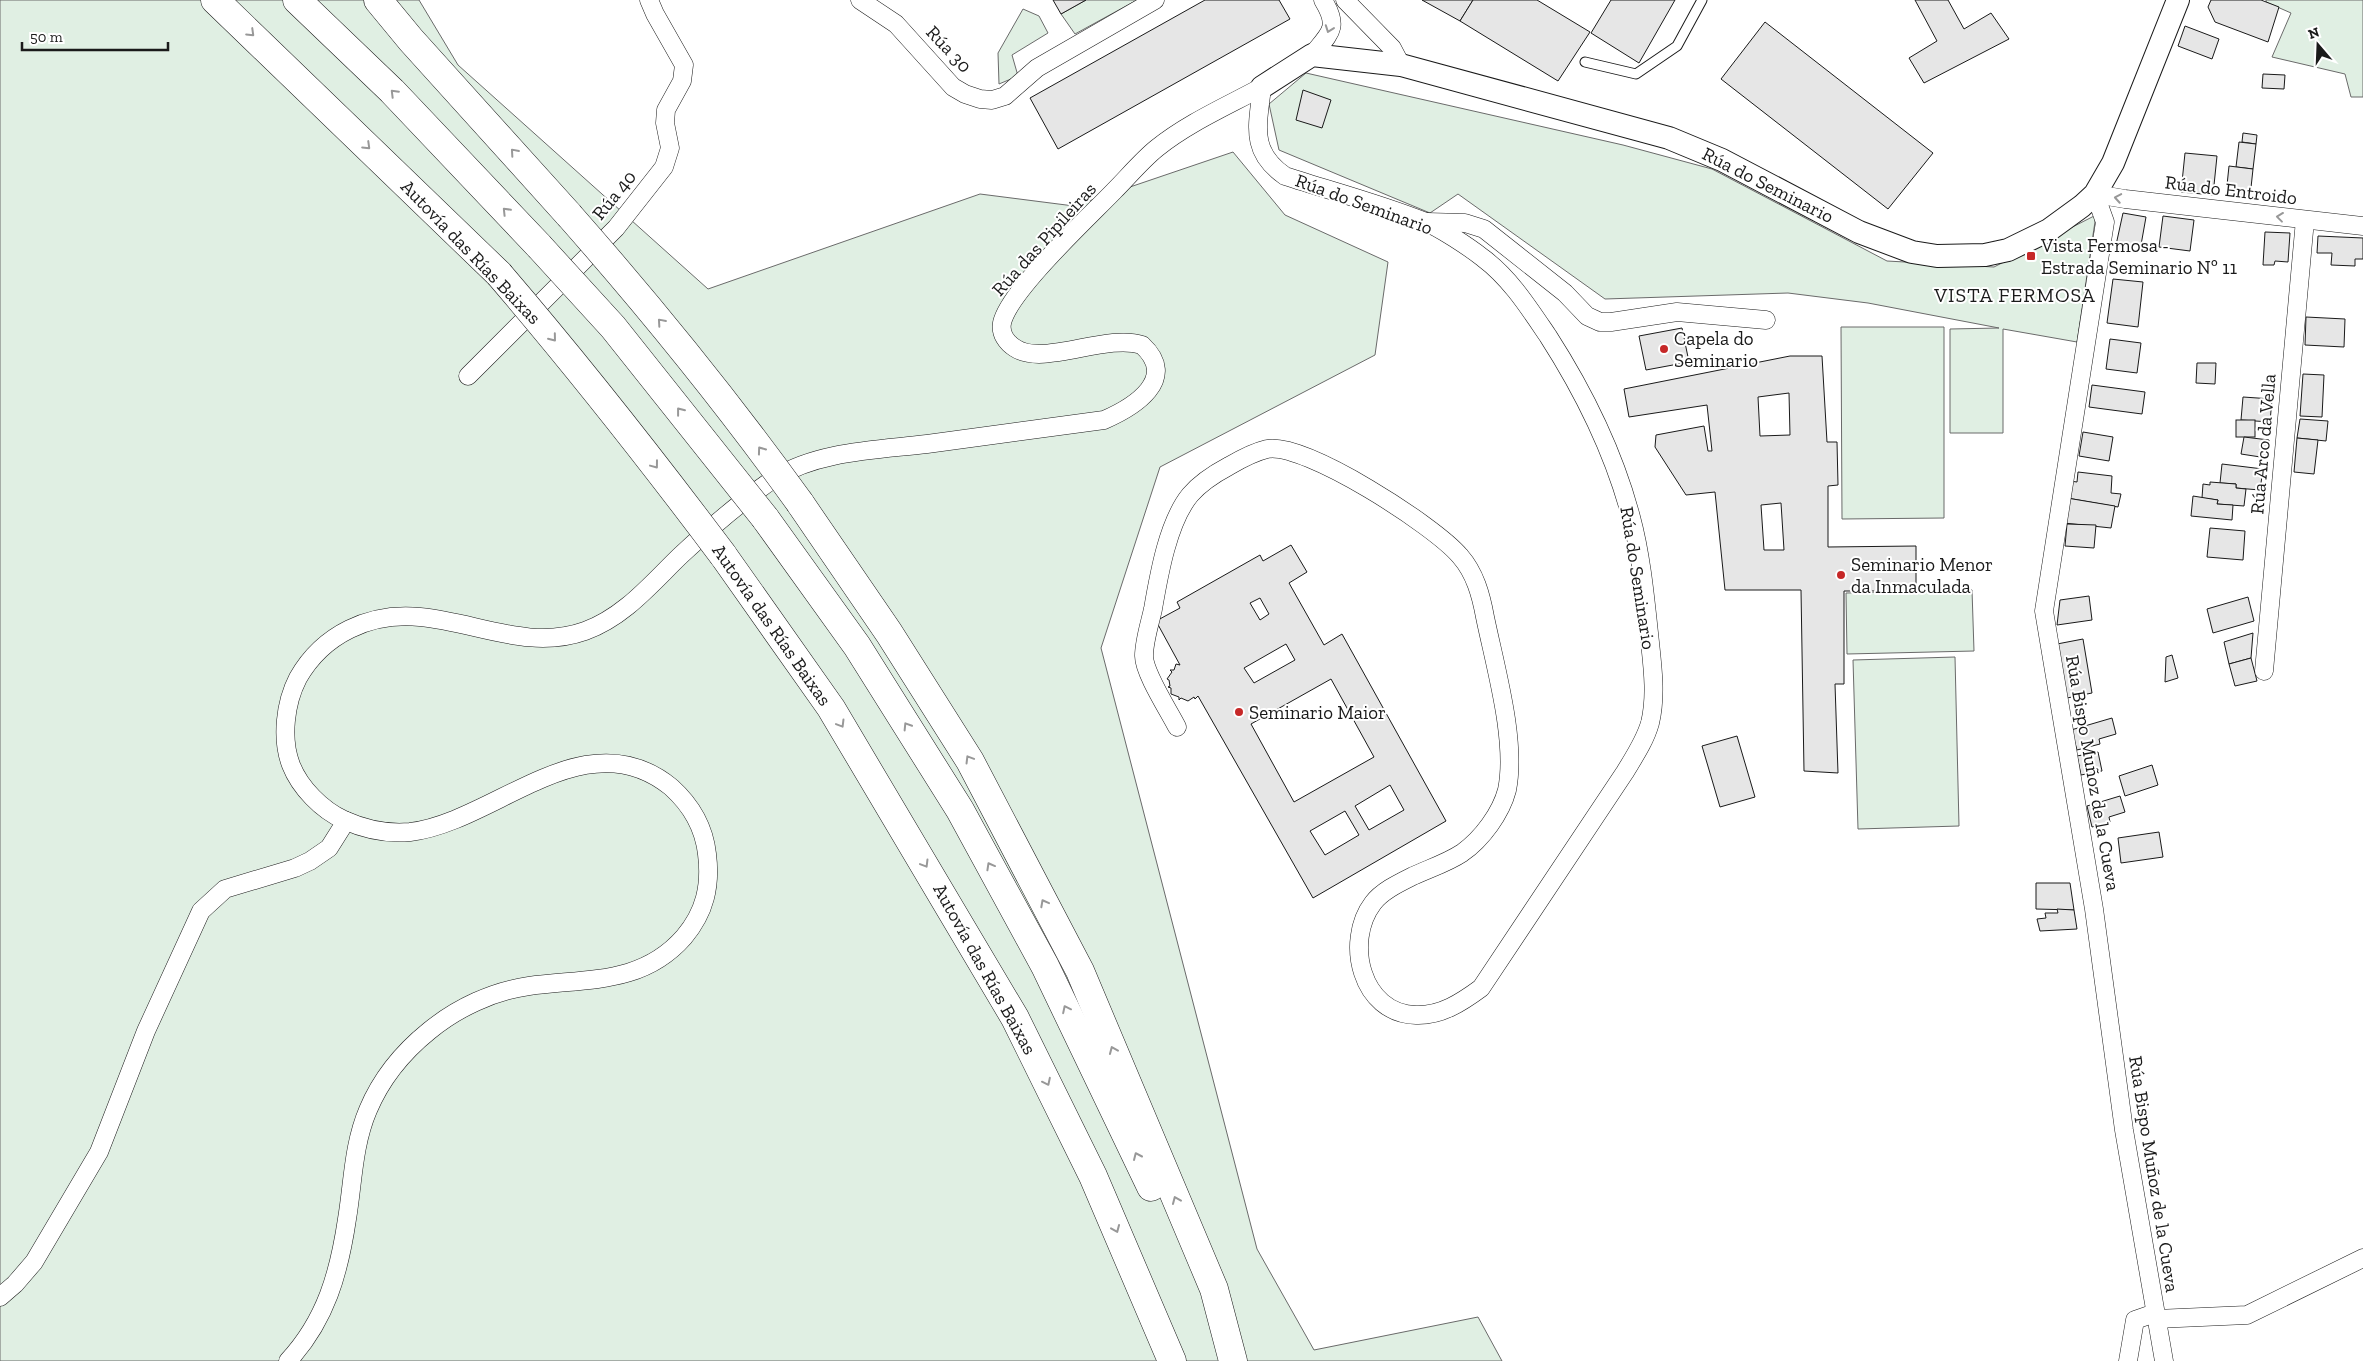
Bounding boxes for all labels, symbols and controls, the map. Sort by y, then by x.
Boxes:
scale bar [22,20,169,52]
north arrow [2293,20,2343,70]
street label: Rúa 30 [921,21,977,77]
text: N [2306,23,2322,43]
one-way arrow [1325,24,1335,33]
one-way arrow [245,27,254,36]
text: 50 m [30,28,63,46]
one-way arrow [391,90,400,99]
one-way arrow [362,140,371,149]
street label: Rúa do Seminario [1699,142,1838,228]
one-way arrow [511,149,520,158]
street label: Rúa 40 [587,166,641,224]
street label: Rúa do Seminario [1292,169,1436,240]
street label: Rúa do Entroido [2164,170,2299,210]
street label: Autovía das Rías Baixas [396,175,546,329]
street label: Rúa das Pipileiras [987,177,1101,301]
one-way arrow [2114,194,2123,204]
one-way arrow [503,207,512,216]
one-way arrow [2275,212,2283,223]
place label: Vista Fermosa - Estrada Seminario Nº 11 [2040,234,2237,279]
marker: Vista Fermosa - Estrada Seminario Nº 11 [2025,250,2037,262]
district label: VISTA FERMOSA [1933,283,2096,307]
one-way arrow [658,318,667,327]
place label: Capela do Seminario [1674,327,1758,372]
one-way arrow [548,332,556,341]
marker: Capela do Seminario [1658,343,1670,355]
street label: Rúa Arco da Vella [2245,373,2281,515]
one-way arrow [677,408,686,417]
one-way arrow [758,446,767,455]
one-way arrow [649,459,658,469]
street label: Rúa do Seminario [1615,505,1661,651]
street label: Autovía das Rías Baixas [708,540,836,710]
place label: Seminario Menor da Inmaculada [1851,553,1993,598]
marker: Seminario Menor da Inmaculada [1835,569,1847,581]
street label: Rúa Bispo Muñoz de la Cueva [2061,653,2125,893]
place label: Seminario Maior [1249,701,1386,724]
marker: Seminario Maior [1233,706,1245,718]
one-way arrow [835,719,845,728]
one-way arrow [904,722,914,731]
one-way arrow [965,756,975,765]
one-way arrow [918,858,928,867]
one-way arrow [987,862,997,871]
street label: Autovía das Rías Baixas [928,879,1042,1059]
one-way arrow [1040,899,1050,908]
one-way arrow [1062,1005,1072,1014]
one-way arrow [1109,1046,1120,1055]
street label: Rúa Bispo Muñoz de la Cueva [2124,1054,2184,1294]
one-way arrow [1041,1077,1051,1086]
one-way arrow [1133,1152,1143,1161]
one-way arrow [1172,1196,1183,1205]
one-way arrow [1110,1224,1121,1233]

